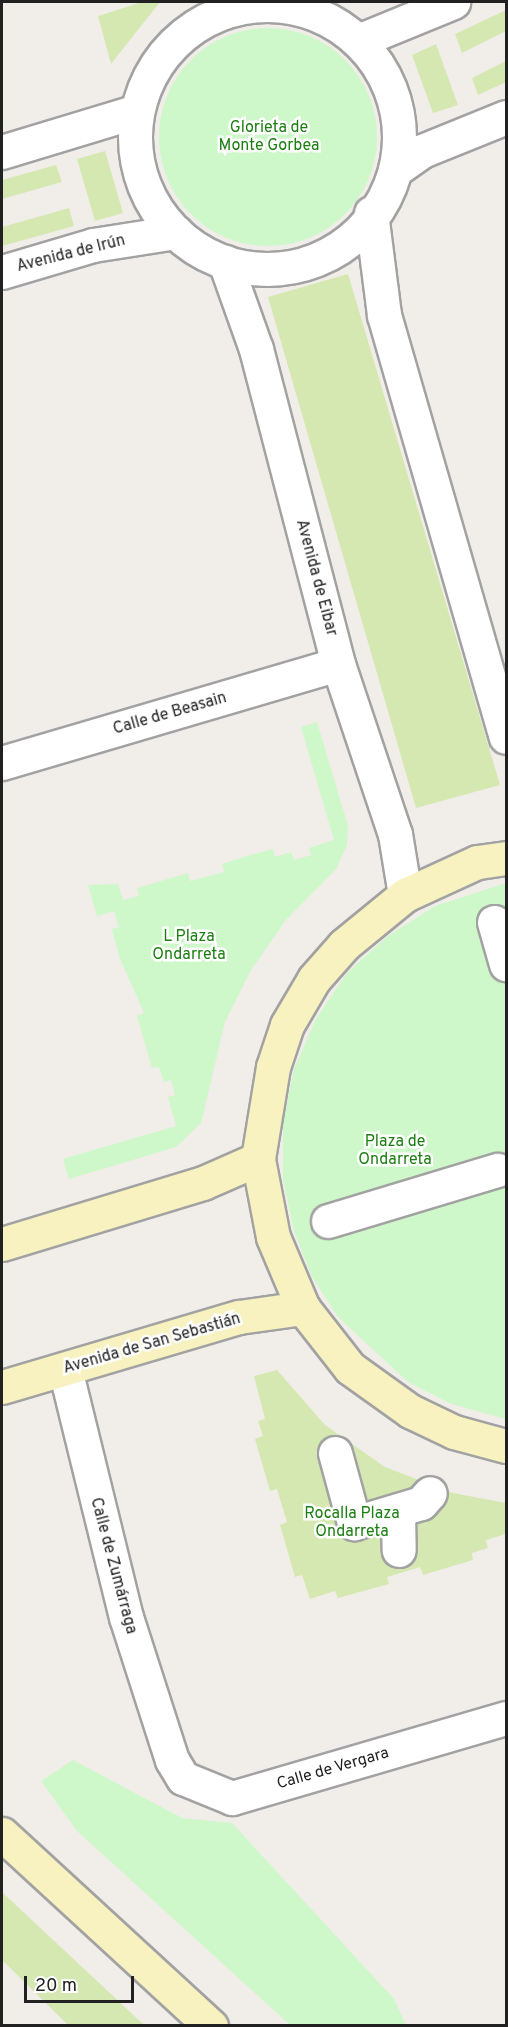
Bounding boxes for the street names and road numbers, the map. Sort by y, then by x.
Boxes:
street label: Avenida de Irún [15,231,127,277]
street label: Avenida de Eibar [291,517,341,639]
street label: Calle de Beasain [111,689,229,739]
street label: Avenida de San Sebastián [61,1309,243,1379]
street label: Calle de Zumárraga [86,1496,140,1636]
street label: Calle de Vergara [274,1744,392,1794]

